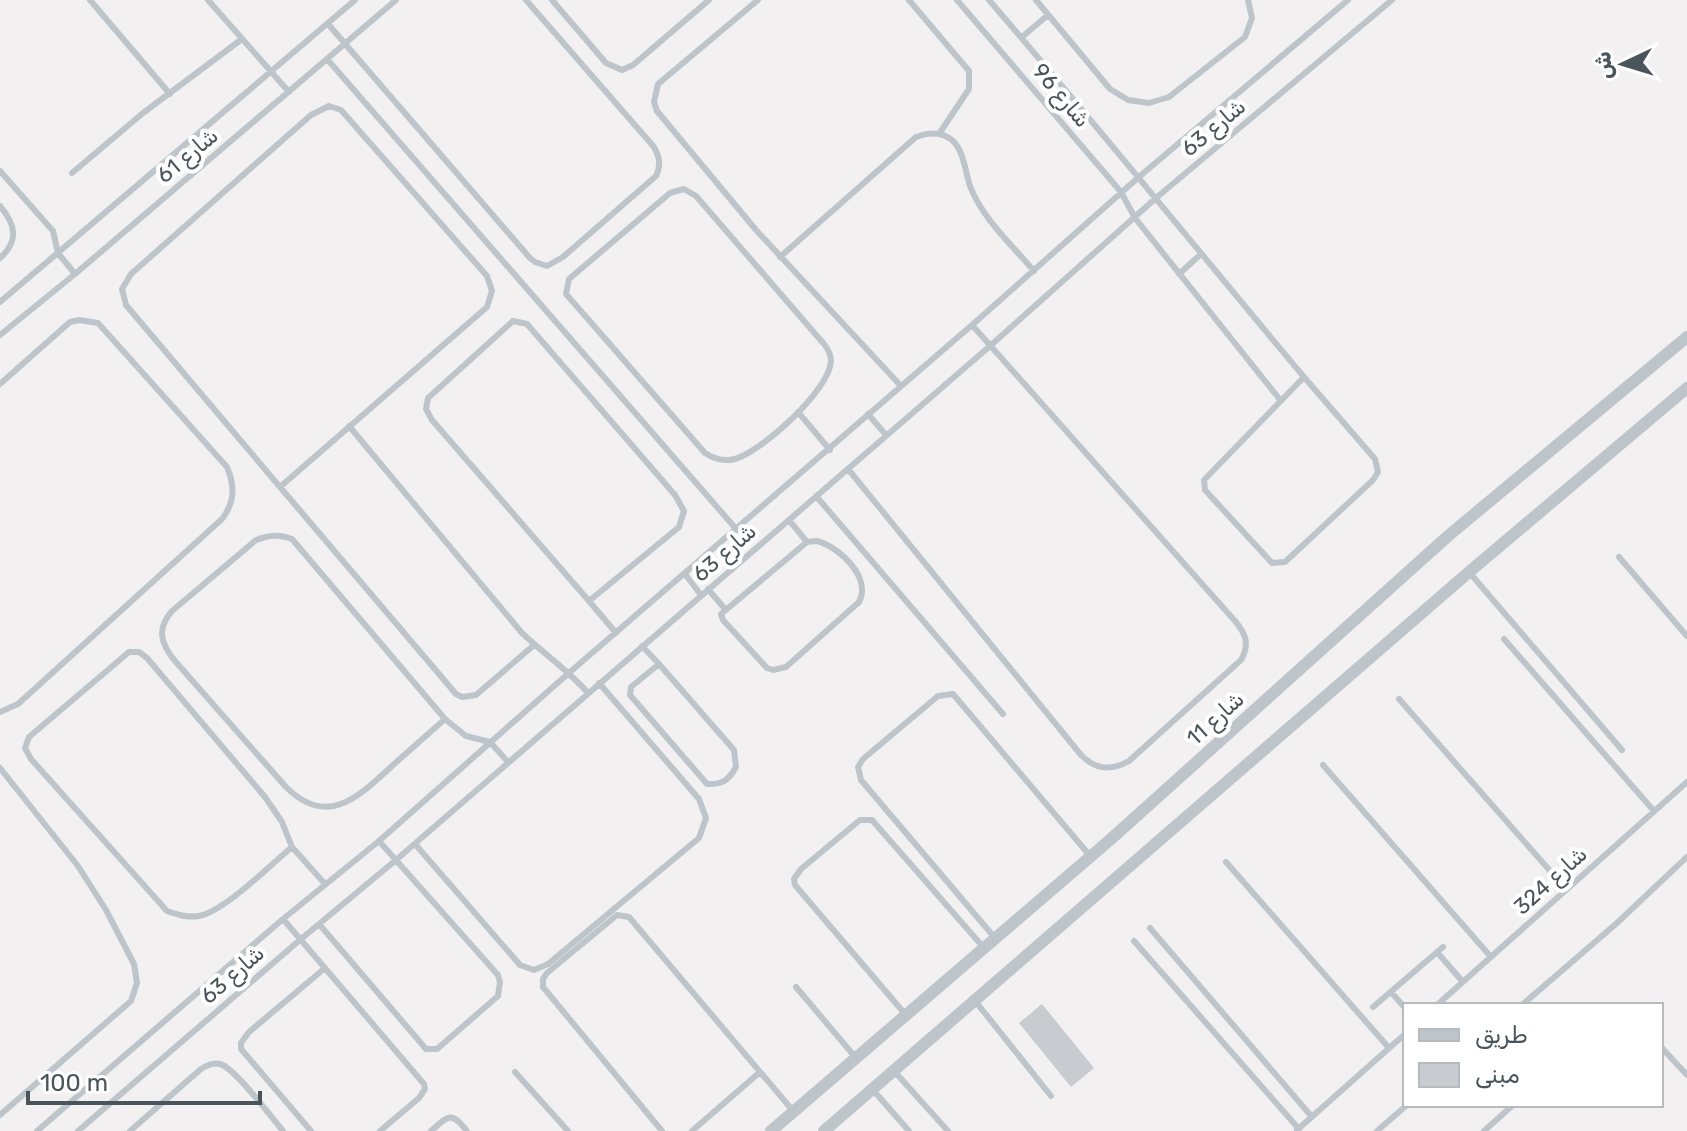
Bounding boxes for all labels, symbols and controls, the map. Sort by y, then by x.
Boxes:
north arrow [1583,24,1663,104]
text: ش [1589,51,1618,80]
street label: شارع 96 [1025,58,1096,134]
street label: شارع 63 [1176,93,1252,164]
street label: شارع 61 [151,122,225,190]
street label: شارع 63 [687,517,763,589]
street label: شارع 11 [1181,686,1251,753]
street label: شارع 324 [1508,841,1594,922]
street label: شارع 63 [195,939,271,1011]
legend [1403,1003,1663,1107]
text: طريق [1475,1021,1528,1049]
scale bar [28,1055,260,1105]
text: مبنى [1475,1061,1520,1089]
text: 100 m [40,1069,108,1097]

